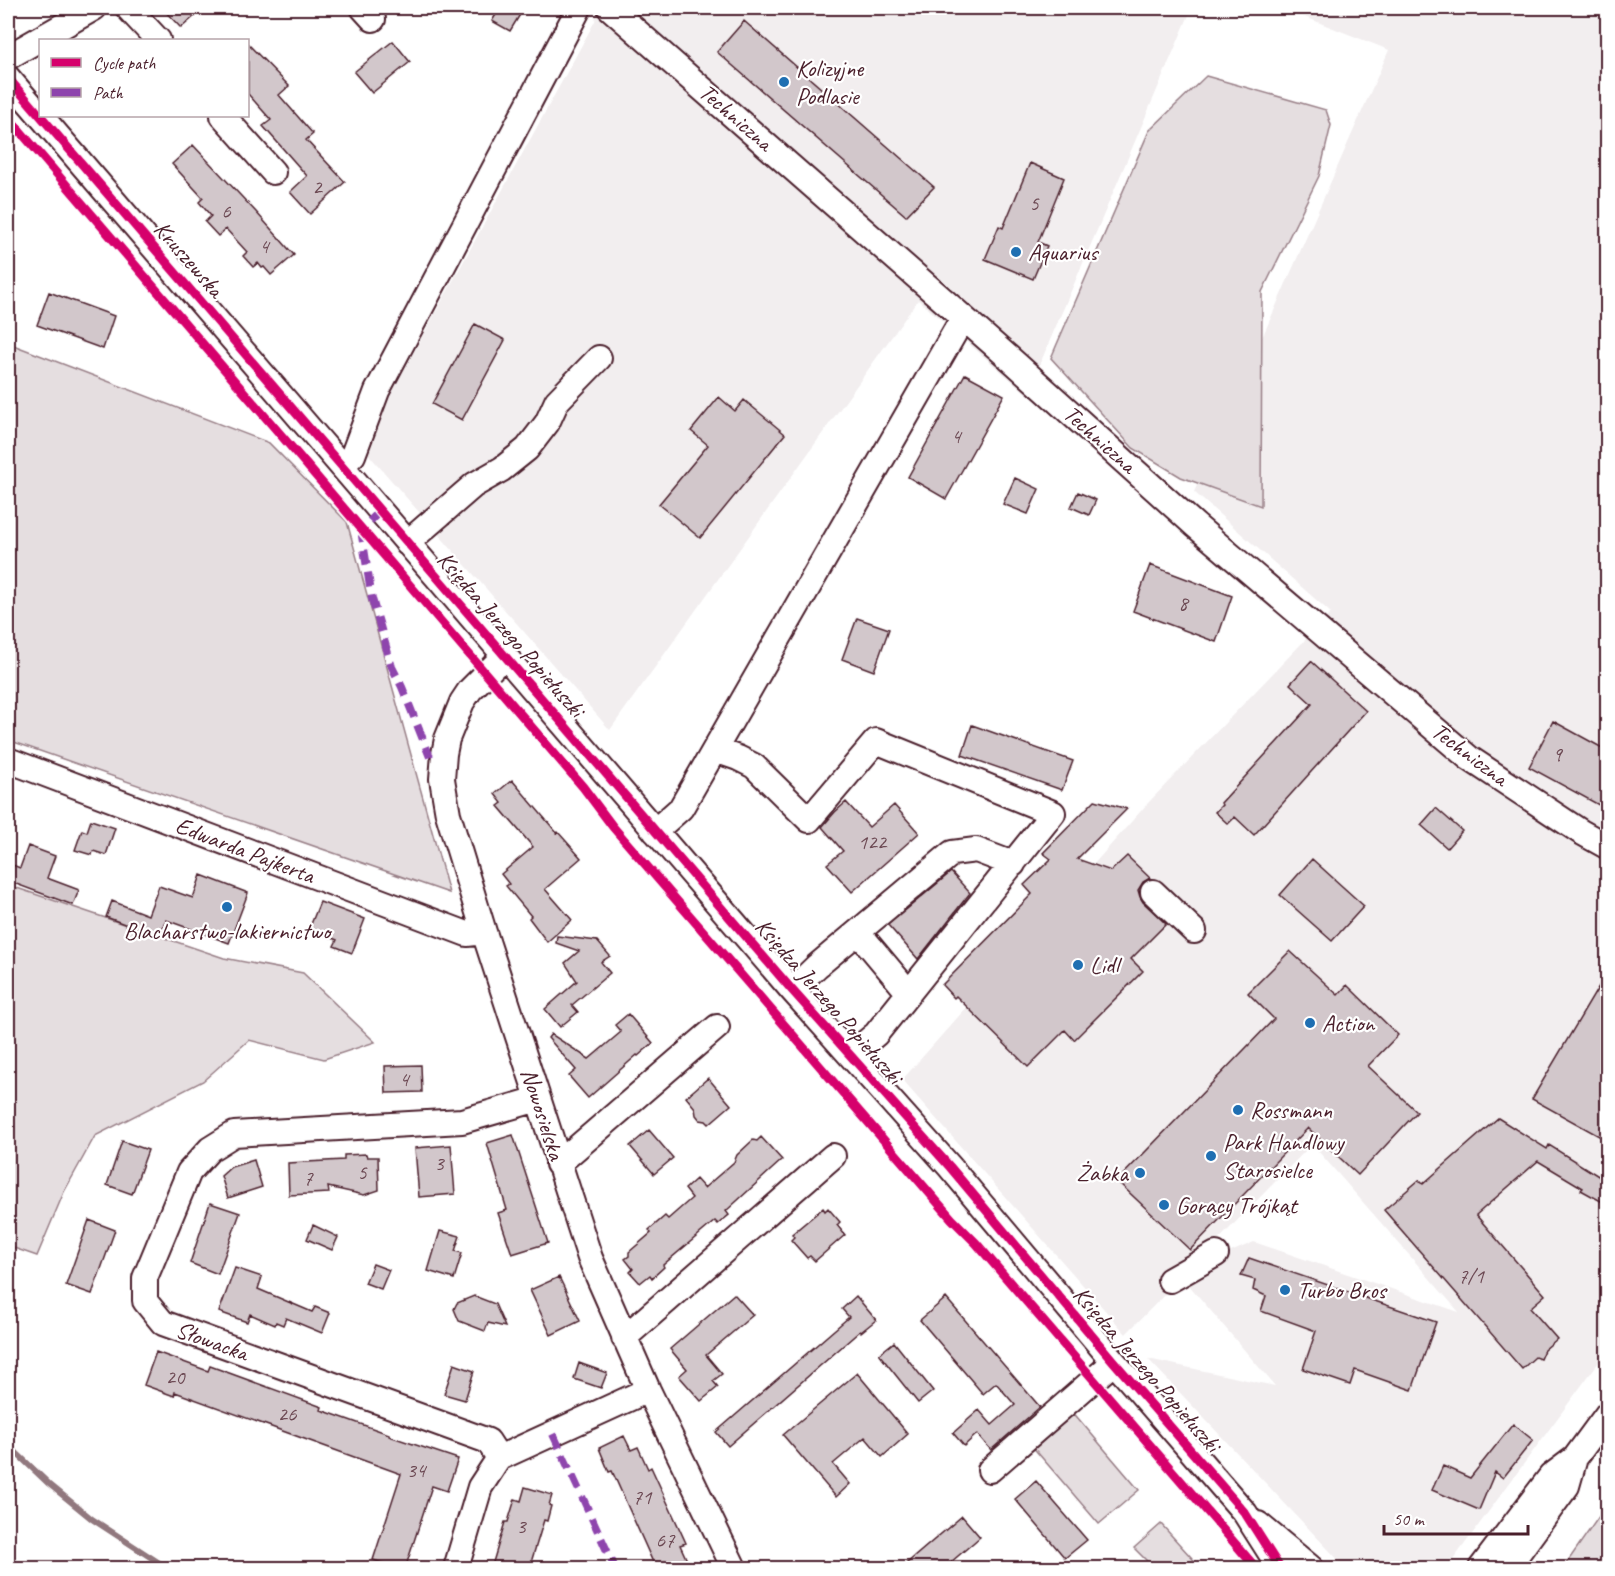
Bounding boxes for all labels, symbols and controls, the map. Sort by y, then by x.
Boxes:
legend [39,39,249,117]
text: Cycle path [93,52,156,74]
place label: Kolizyjne Podlasie [796,53,865,111]
marker: Kolizyjne Podlasie [777,75,791,89]
street label: Techniczna [693,77,781,159]
text: Path [93,82,123,104]
house number: 2 [312,174,323,200]
house number: 5 [1029,190,1040,216]
house number: 6 [221,198,231,224]
street label: Kruszewska [147,214,232,305]
house number: 4 [259,233,271,259]
place label: Aquarius [1028,237,1099,267]
marker: Aquarius [1009,245,1023,259]
street label: Techniczna [1057,398,1144,481]
house number: 4 [951,423,963,449]
street label: Księdza Jerzego Popiełuszki [431,545,593,725]
house number: 8 [1178,590,1190,616]
street label: Techniczna [1426,716,1516,794]
house number: 9 [1552,741,1563,767]
street label: Edwarda Pajkerta [171,810,320,891]
house number: 122 [858,829,888,855]
marker: Blacharstwo-lakiernictwo [220,900,234,914]
street label: Księdza Jerzego Popiełuszki [749,912,911,1092]
place label: Blacharstwo-lakiernictwo [124,916,333,946]
place label: Lidl [1090,950,1122,980]
marker: Lidl [1071,958,1085,972]
place label: Action [1322,1008,1375,1038]
marker: Action [1303,1016,1317,1030]
street label: Nowosielska [514,1064,572,1165]
house number: 4 [399,1066,411,1092]
place label: Rossmann [1250,1095,1332,1125]
marker: Rossmann [1231,1103,1245,1117]
place label: Park Handlowy Starosielce [1223,1127,1345,1185]
marker: Park Handlowy Starosielce [1204,1149,1218,1163]
house number: 3 [434,1150,445,1176]
place label: Żabka [1076,1158,1129,1188]
house number: 5 [357,1159,368,1185]
house number: 7 [303,1165,314,1191]
marker: Żabka [1133,1166,1147,1180]
place label: Gorący Trójkąt [1176,1190,1299,1220]
marker: Gorący Trójkąt [1157,1198,1171,1212]
house number: 7/1 [1458,1263,1485,1289]
place label: Turbo Bros [1297,1275,1388,1305]
street label: Księdza Jerzego Popiełuszki [1067,1280,1229,1460]
marker: Turbo Bros [1278,1283,1292,1297]
street label: Słowacka [172,1314,254,1369]
house number: 20 [166,1364,186,1390]
house number: 26 [278,1401,297,1427]
house number: 34 [407,1457,428,1483]
house number: 71 [633,1484,653,1510]
scale bar [1384,1498,1528,1536]
text: 50 m [1393,1508,1426,1530]
house number: 3 [516,1513,527,1539]
house number: 67 [656,1527,676,1553]

